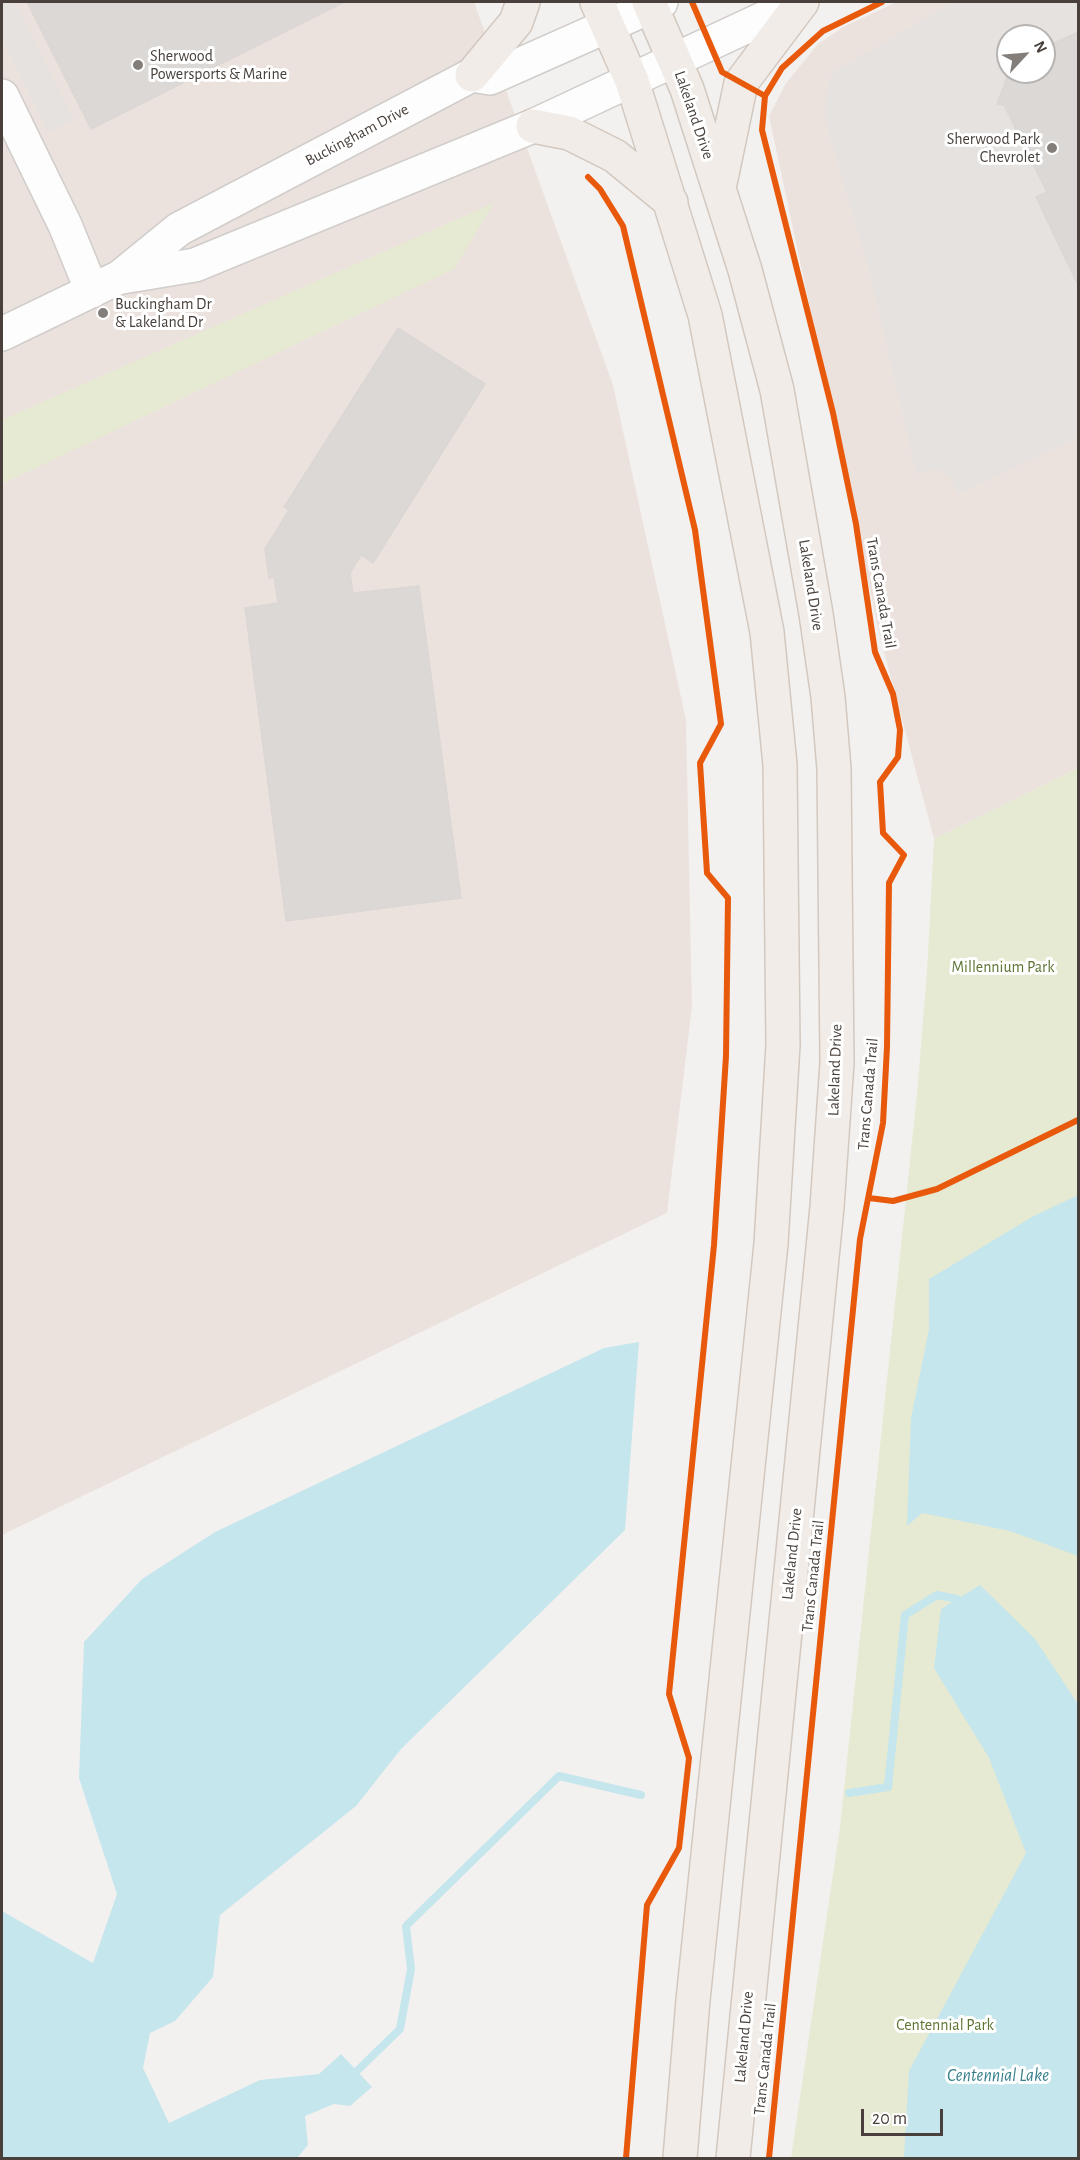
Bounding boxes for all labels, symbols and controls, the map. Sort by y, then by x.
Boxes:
north arrow [996,24,1056,84]
text: N [1031,38,1050,55]
place label: Sherwood Powersports & Marine [150,46,287,84]
marker: Sherwood Powersports & Marine [131,58,145,72]
street label: Lakeland Drive [670,68,718,162]
street label: Buckingham Drive [302,100,412,170]
place label: Sherwood Park Chevrolet [947,129,1040,167]
marker: Sherwood Park Chevrolet [1045,141,1059,155]
place label: Buckingham Dr & Lakeland Dr [115,294,212,332]
marker: Buckingham Dr & Lakeland Dr [96,306,110,320]
street label: Trans Canada Trail [862,536,900,650]
street label: Lakeland Drive [794,538,828,632]
park label: Millennium Park [951,957,1055,977]
street label: Lakeland Drive [824,1024,846,1116]
street label: Trans Canada Trail [854,1037,882,1151]
street label: Lakeland Drive [778,1507,806,1601]
street label: Trans Canada Trail [798,1519,828,1633]
street label: Lakeland Drive [730,1990,758,2084]
street label: Trans Canada Trail [750,2002,780,2116]
park label: Centennial Park [896,2015,994,2035]
water label: Centennial Lake [947,2065,1049,2087]
scale bar [864,2097,946,2135]
text: 20 m [872,2110,907,2128]

